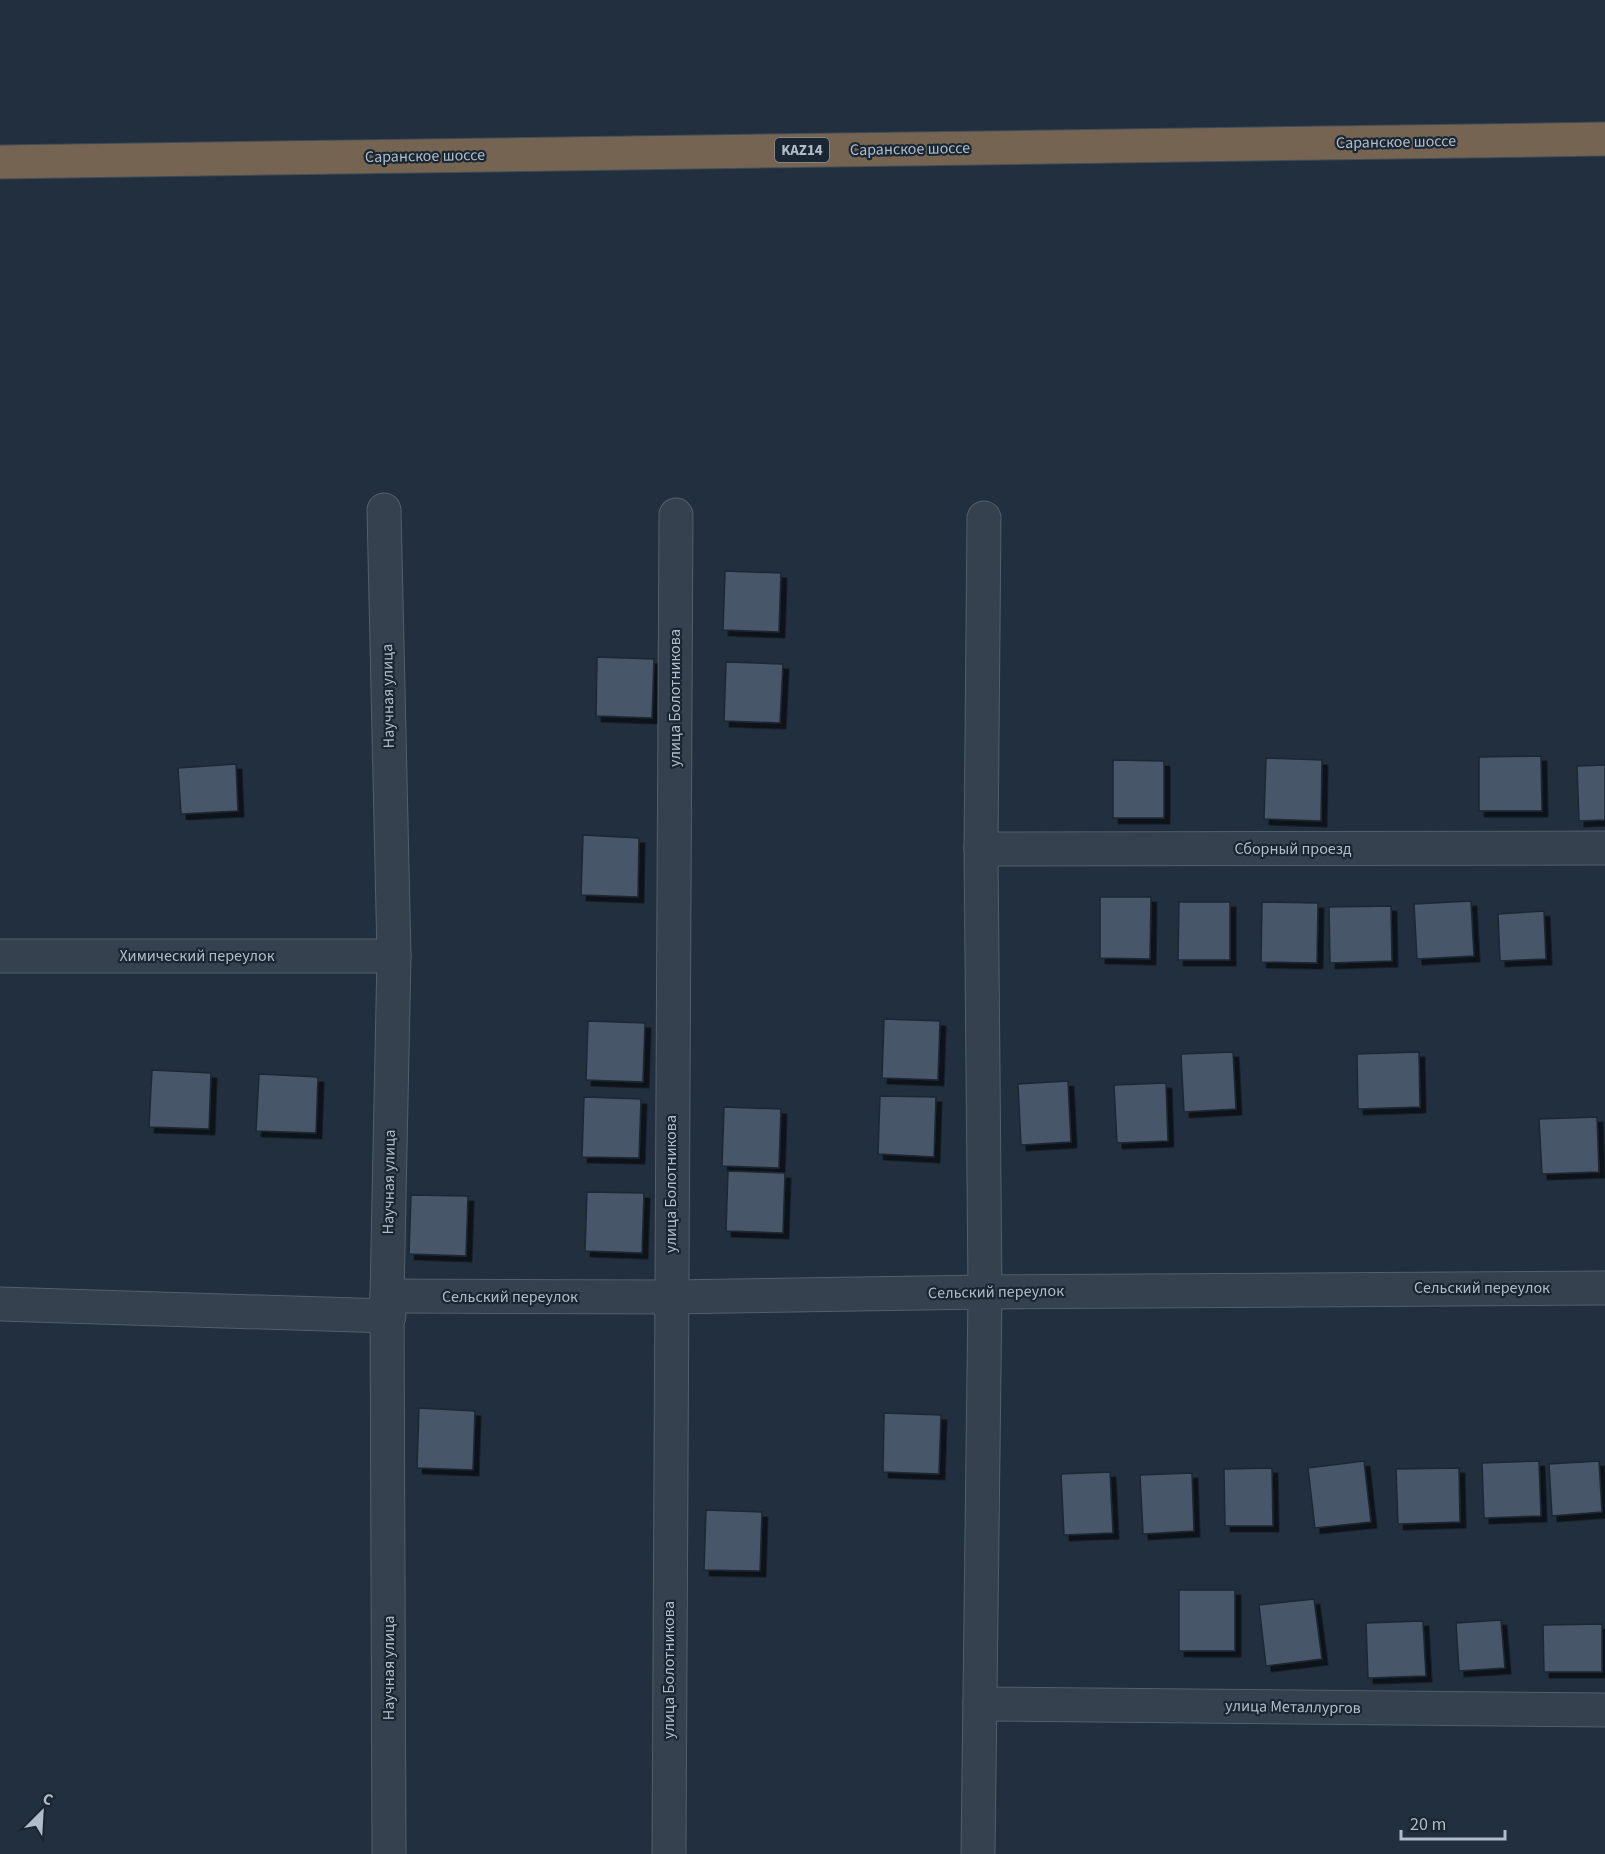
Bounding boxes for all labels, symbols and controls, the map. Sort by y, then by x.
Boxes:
street label: Саранское шоссе [1336,130,1456,154]
street label: Саранское шоссе [850,137,970,161]
road number: KAZ14 [775,138,829,162]
street label: Саранское шоссе [365,144,485,168]
street label: улица Болотникова [664,629,686,767]
street label: Научная улица [376,644,400,748]
street label: Сборный проезд [1234,838,1352,860]
street label: Химический переулок [119,945,275,967]
street label: улица Болотникова [660,1115,682,1253]
street label: Научная улица [377,1130,401,1234]
street label: Сельский переулок [1414,1277,1550,1299]
street label: Сельский переулок [928,1280,1064,1304]
street label: Сельский переулок [442,1286,578,1308]
street label: улица Болотникова [658,1601,680,1739]
street label: Научная улица [378,1616,400,1720]
street label: улица Металлургов [1225,1695,1361,1719]
north arrow [12,1782,72,1842]
text: С [39,1787,56,1811]
scale bar [1401,1803,1504,1841]
text: 20 m [1410,1812,1446,1837]

